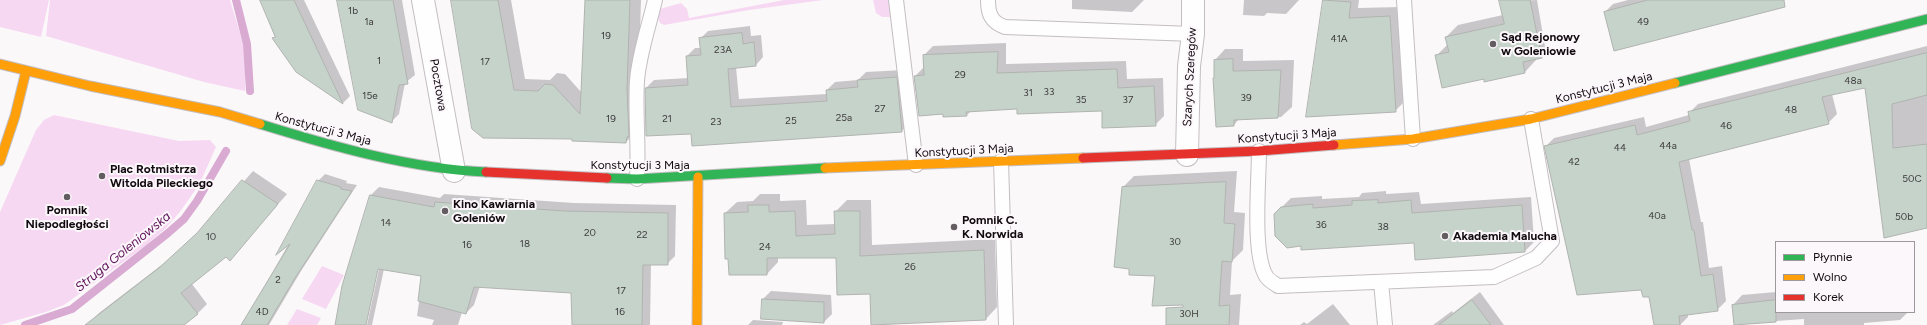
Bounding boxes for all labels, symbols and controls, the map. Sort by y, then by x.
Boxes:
house number: 1b [348,5,358,17]
house number: 1a [364,16,374,28]
house number: 49 [1637,16,1649,28]
street label: Szarych Szeregów [1180,27,1200,127]
house number: 19 [601,30,611,42]
place label: Sąd Rejonowy w Goleniowie [1501,30,1580,58]
house number: 41A [1330,33,1348,45]
marker: Sąd Rejonowy w Goleniowie [1488,39,1498,49]
house number: 23A [714,44,732,56]
house number: 1 [377,55,381,67]
house number: 17 [480,56,490,68]
street label: Pocztowa [426,58,450,112]
house number: 29 [954,69,966,81]
street label: Konstytucji 3 Maja [1554,69,1654,107]
house number: 48a [1844,75,1862,87]
house number: 33 [1044,86,1054,98]
house number: 31 [1023,87,1033,99]
house number: 15e [362,90,378,102]
house number: 39 [1240,92,1252,104]
house number: 35 [1075,94,1087,106]
house number: 37 [1123,94,1133,106]
house number: 27 [875,103,885,115]
house number: 48 [1785,104,1797,116]
street label: Konstytucji 3 Maja [273,109,373,149]
house number: 25a [836,112,852,124]
house number: 19 [606,113,616,125]
house number: 21 [662,113,672,125]
house number: 25 [785,115,797,127]
house number: 23 [710,116,722,128]
house number: 46 [1720,120,1732,132]
street label: Konstytucji 3 Maja [1237,125,1337,147]
house number: 44a [1659,140,1677,152]
street label: Konstytucji 3 Maja [914,141,1014,161]
house number: 44 [1614,142,1626,154]
house number: 42 [1568,156,1580,168]
street label: Konstytucji 3 Maja [590,158,690,172]
place label: Plac Rotmistrza Witolda Pileckiego [110,162,213,190]
marker: Plac Rotmistrza Witolda Pileckiego [97,171,107,181]
house number: 50C [1902,173,1922,185]
marker: Pomnik Niepodległości [62,192,72,202]
place label: Kino Kawiarnia Goleniów [453,197,535,225]
place label: Pomnik Niepodległości [25,203,109,231]
marker: Kino Kawiarnia Goleniów [440,206,450,216]
water label: Struga Goleniowska [72,209,174,295]
house number: 40a [1648,210,1666,222]
house number: 50b [1895,211,1913,223]
place label: Pomnik C. K. Norwida [962,213,1023,241]
house number: 14 [381,217,391,229]
house number: 36 [1315,219,1327,231]
house number: 38 [1377,221,1389,233]
marker: Pomnik C. K. Norwida [949,222,959,232]
house number: 20 [584,227,596,239]
house number: 22 [636,229,648,241]
place label: Akademia Malucha [1453,229,1557,243]
house number: 10 [206,231,216,243]
marker: Akademia Malucha [1440,231,1450,241]
house number: 30 [1169,236,1181,248]
house number: 18 [520,238,530,250]
house number: 16 [462,239,472,251]
house number: 24 [759,241,771,253]
legend [1775,241,1915,313]
text: Płynnie [1813,250,1852,264]
house number: 26 [904,261,916,273]
text: Wolno [1813,270,1847,284]
house number: 2 [275,274,281,286]
house number: 17 [616,285,626,297]
text: Korek [1813,290,1844,304]
house number: 4D [255,306,269,318]
house number: 16 [615,306,625,318]
house number: 30H [1179,308,1199,320]

